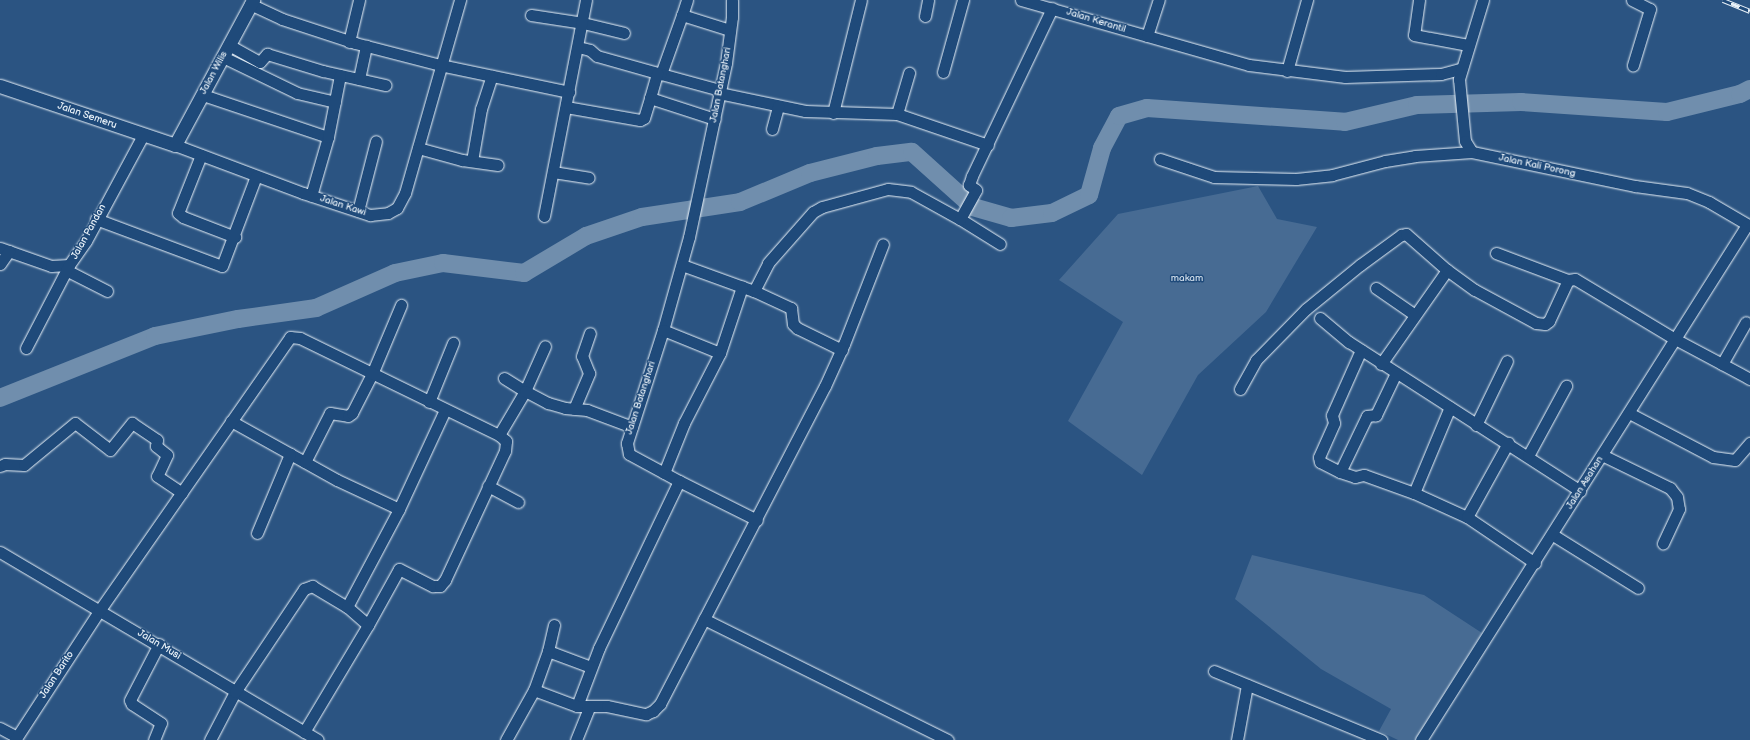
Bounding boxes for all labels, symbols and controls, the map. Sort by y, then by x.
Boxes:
street label: Jalan Kerantil [1065,6,1127,36]
street label: Jalan Batanghari [708,46,734,124]
street label: Jalan Wilis [198,49,230,97]
street label: Jalan Semeru [56,100,118,132]
street label: Jalan Kali Porong [1498,152,1576,180]
street label: Jalan Kawi [318,193,368,219]
street label: Jalan Pandan [69,202,109,262]
park label: makam [1171,273,1203,285]
street label: Jalan Batanghari [624,360,658,436]
street label: Jalan Asahan [1564,454,1606,512]
street label: Jalan Musi [135,627,183,663]
street label: Jalan Barito [37,649,77,701]

